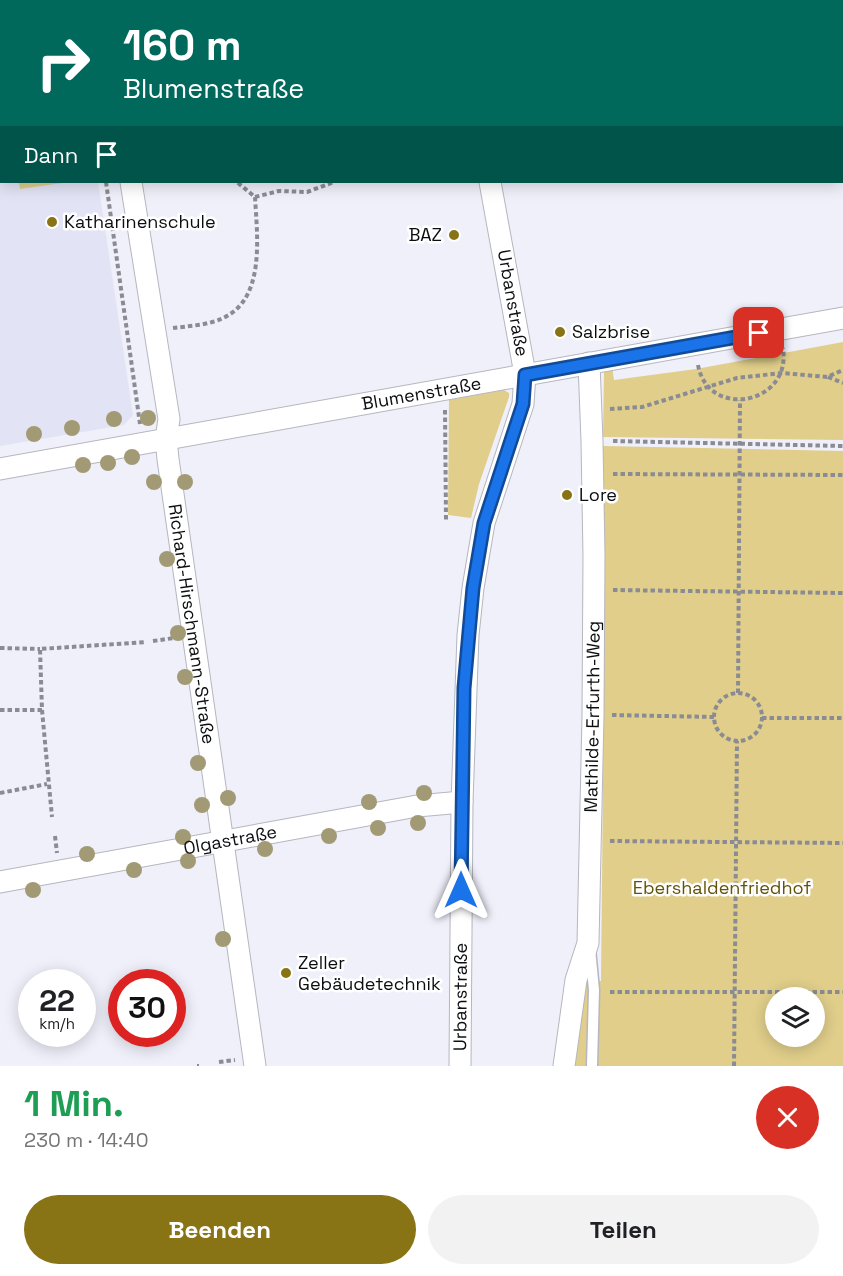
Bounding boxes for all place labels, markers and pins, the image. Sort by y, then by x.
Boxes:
place label: Katharinenschule [64,210,216,233]
marker: Katharinenschule [45,215,59,229]
place label: BAZ [408,223,442,246]
marker: BAZ [447,228,461,242]
pin [733,307,784,358]
place label: Salzbrise [572,320,650,343]
marker: Salzbrise [553,325,567,339]
place label: Lore [579,483,617,506]
marker: Lore [560,488,574,502]
place label: Zeller Gebäudetechnik [298,951,441,995]
marker: Zeller Gebäudetechnik [279,966,293,980]

